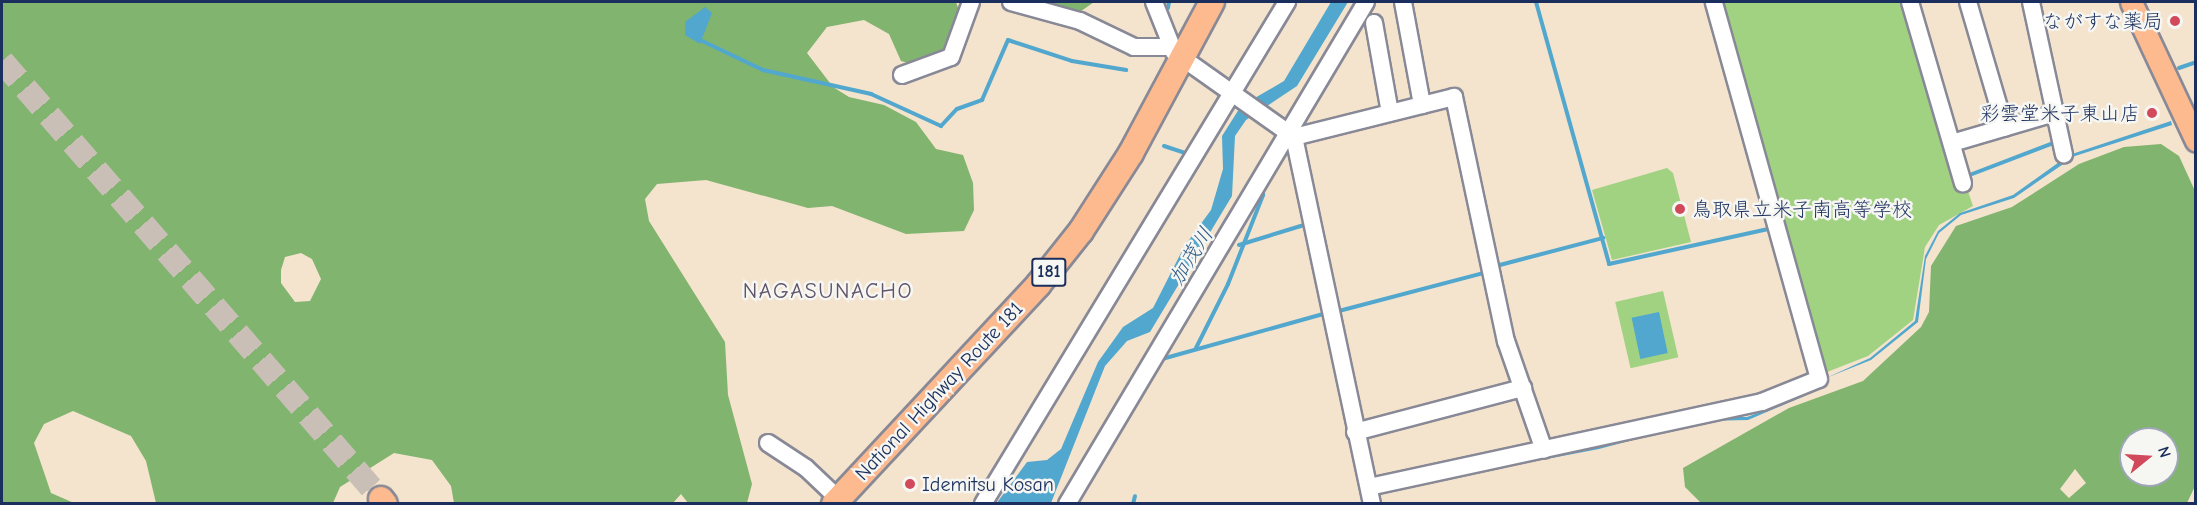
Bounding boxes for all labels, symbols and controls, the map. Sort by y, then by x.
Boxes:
place label: ながすな薬局 [2043,9,2163,33]
marker: ながすな薬局 [2168,14,2182,28]
place label: 彩雲堂米子東山店 [1980,101,2140,125]
marker: 彩雲堂米子東山店 [2145,106,2159,120]
place label: 鳥取県立米子南高等学校 [1692,197,1912,221]
marker: 鳥取県立米子南高等学校 [1673,202,1687,216]
water label: 加茂川 [1164,223,1218,289]
road number: 181 [1031,257,1067,287]
district label: NAGASUNACHO [743,279,913,305]
street label: National Highway Route 181 [850,297,1028,485]
north arrow [2119,427,2179,487]
text: N [2154,444,2174,460]
place label: Idemitsu Kosan [922,472,1054,496]
marker: Idemitsu Kosan [903,477,917,491]

